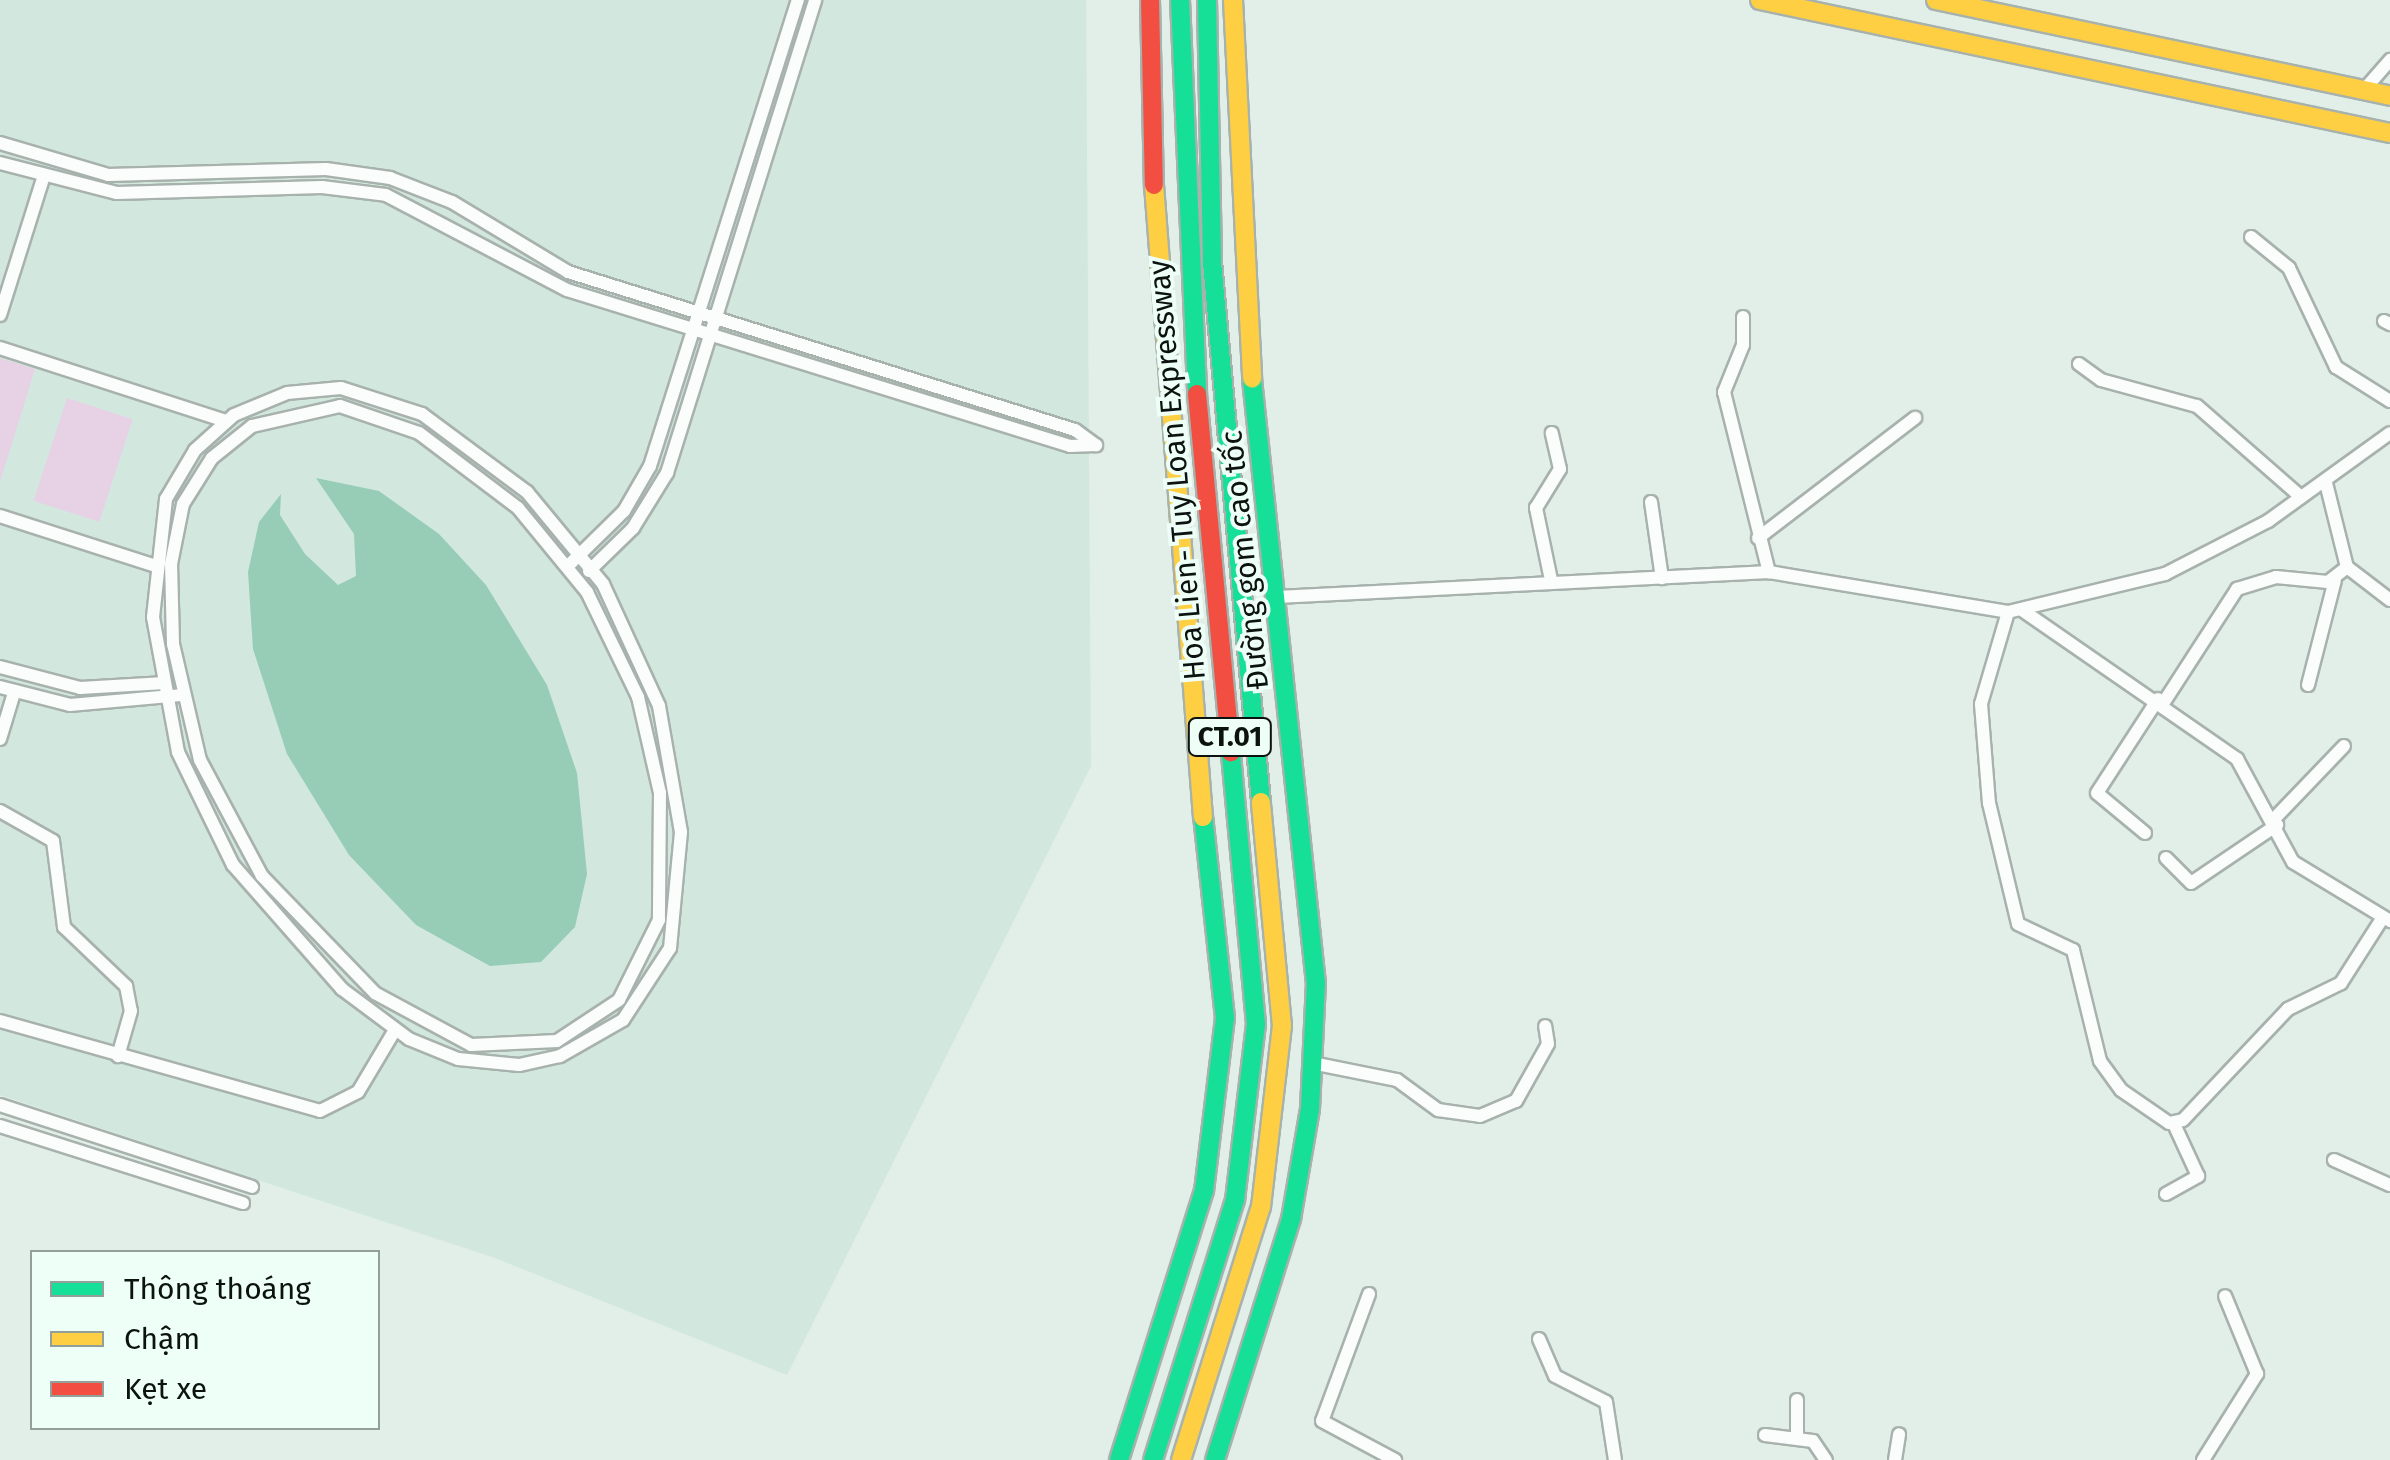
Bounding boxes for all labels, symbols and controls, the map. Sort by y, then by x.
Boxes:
street label: Hoa Lien- Tuy Loan Expressway [1141,258,1213,682]
street label: Đường gom cao tốc [1213,429,1277,691]
road number: CT.01 [1188,714,1272,760]
legend [30,1250,380,1430]
text: Thông thoáng [124,1271,311,1307]
text: Chậm [124,1321,200,1357]
text: Kẹt xe [124,1371,207,1407]

